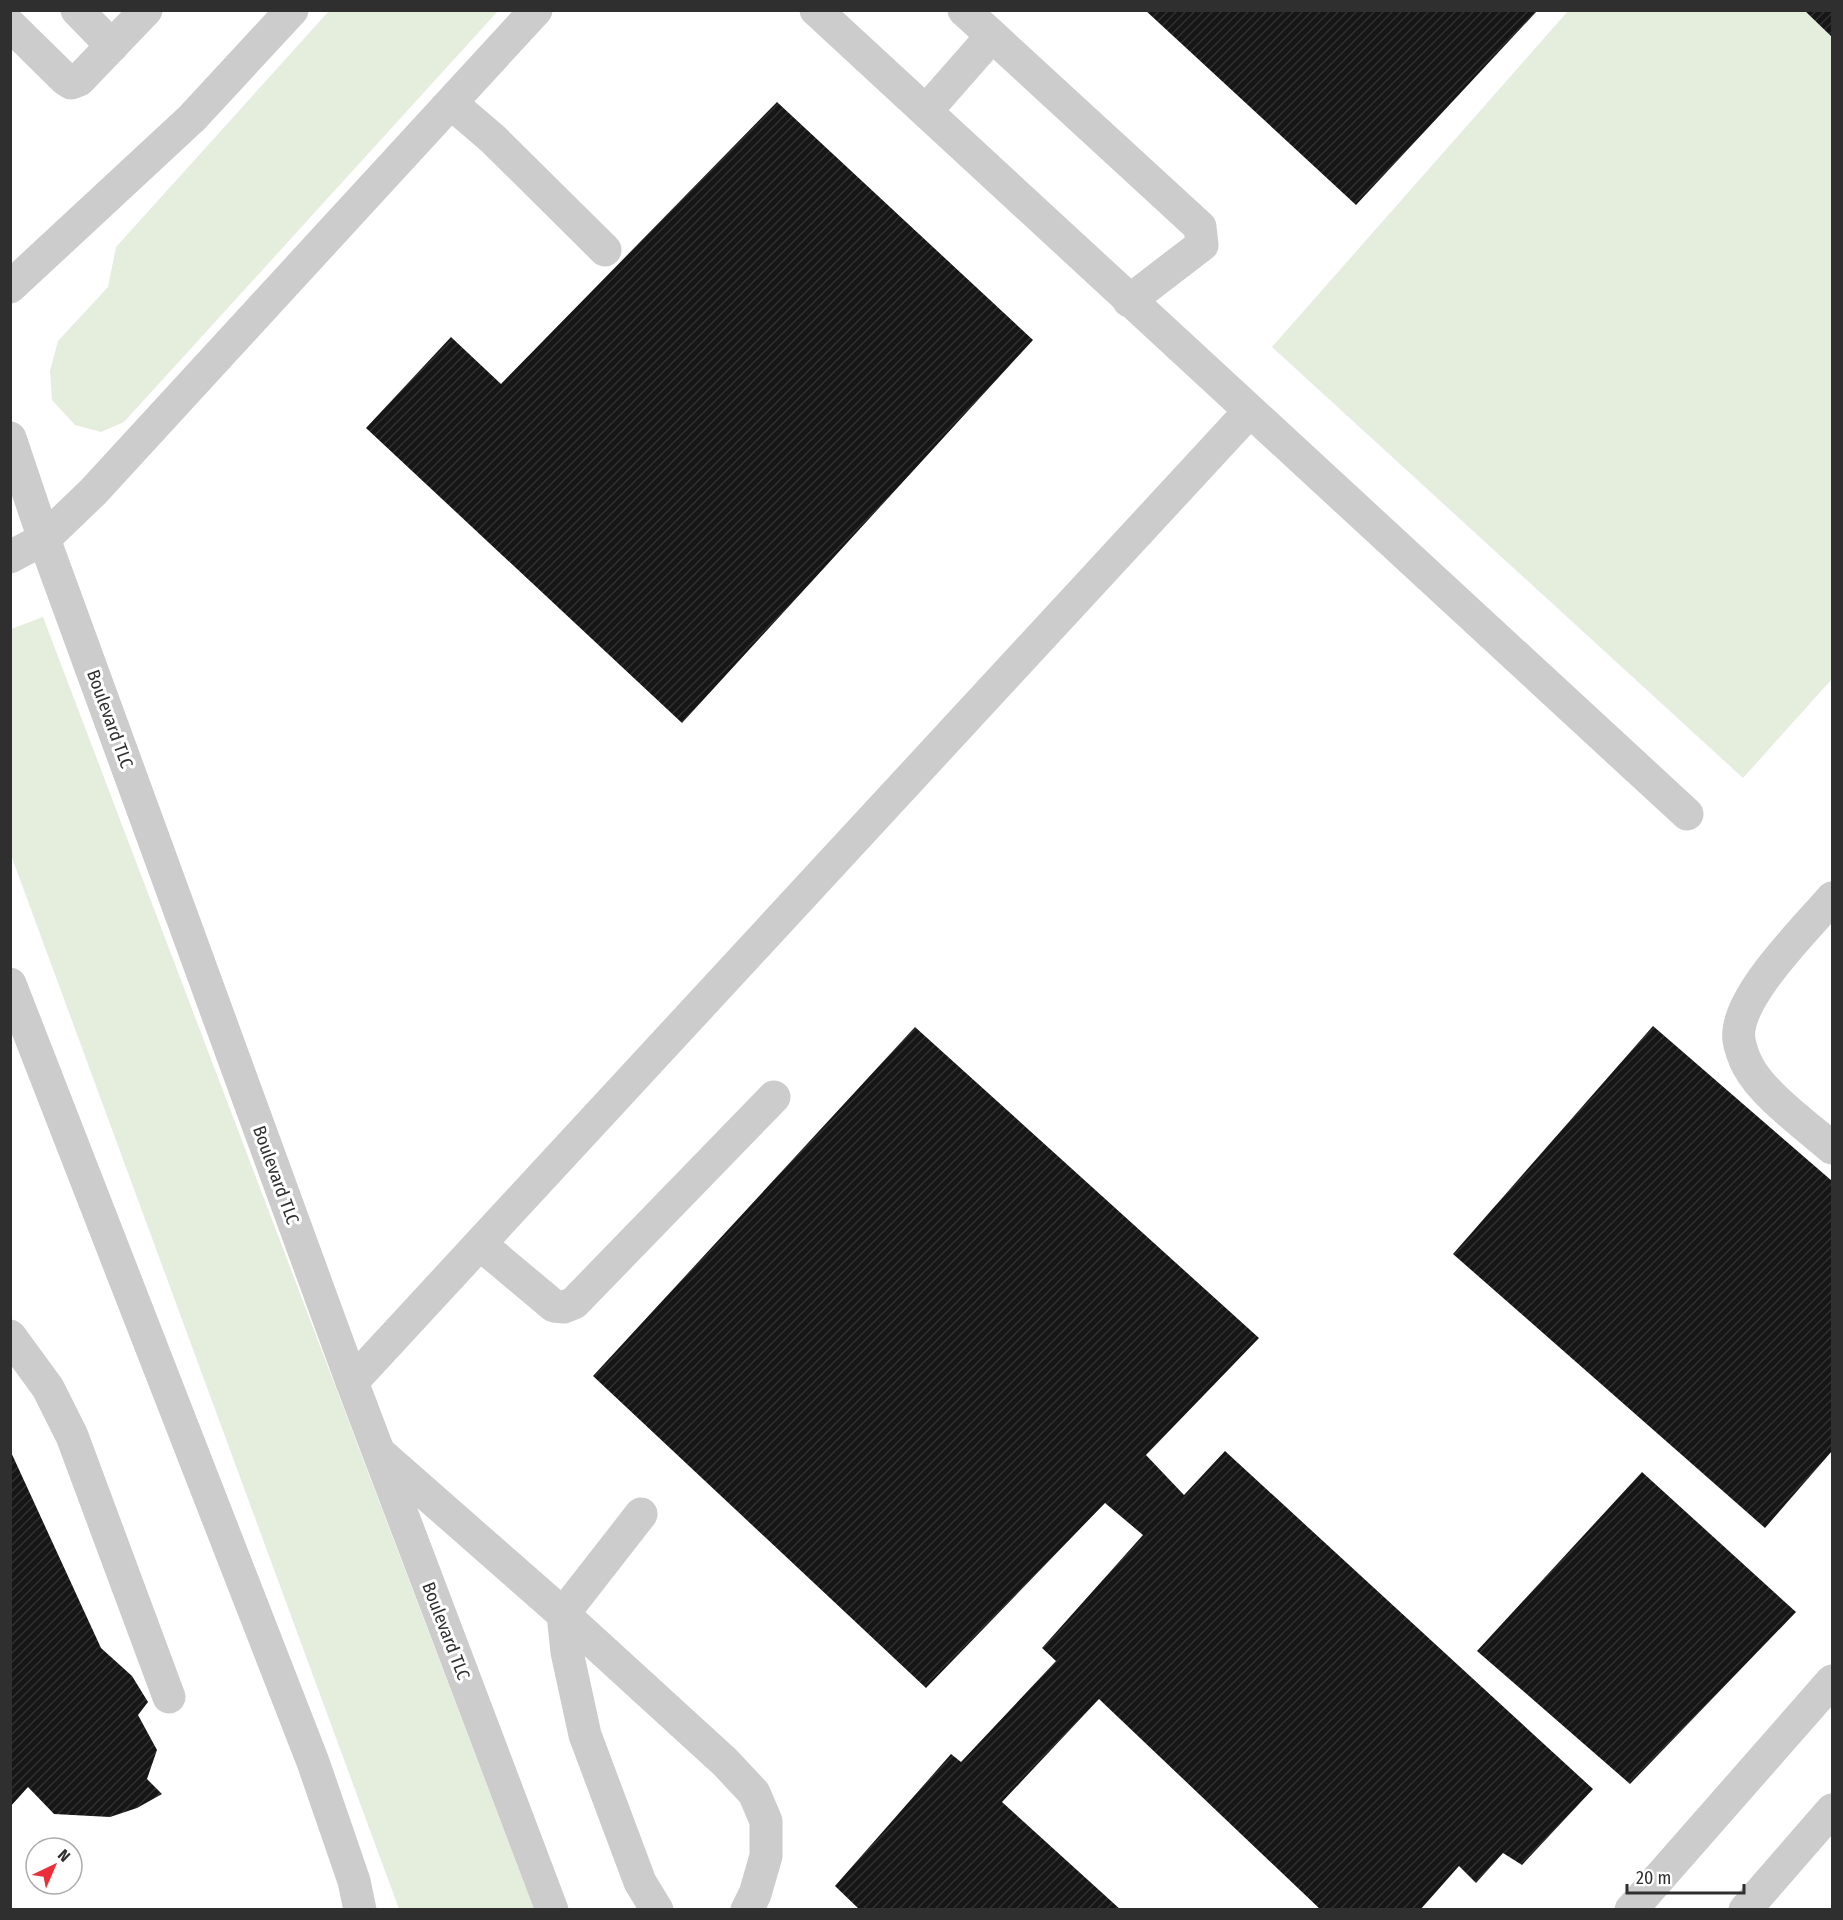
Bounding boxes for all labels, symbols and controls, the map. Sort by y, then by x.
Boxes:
street label: Boulevard TLC [82,667,138,771]
street label: Boulevard TLC [248,1123,304,1227]
street label: Boulevard TLC [417,1579,475,1683]
north arrow [24,1836,84,1896]
text: N [54,1845,74,1866]
scale bar [1627,1857,1744,1895]
text: 20 m [1636,1867,1671,1889]

